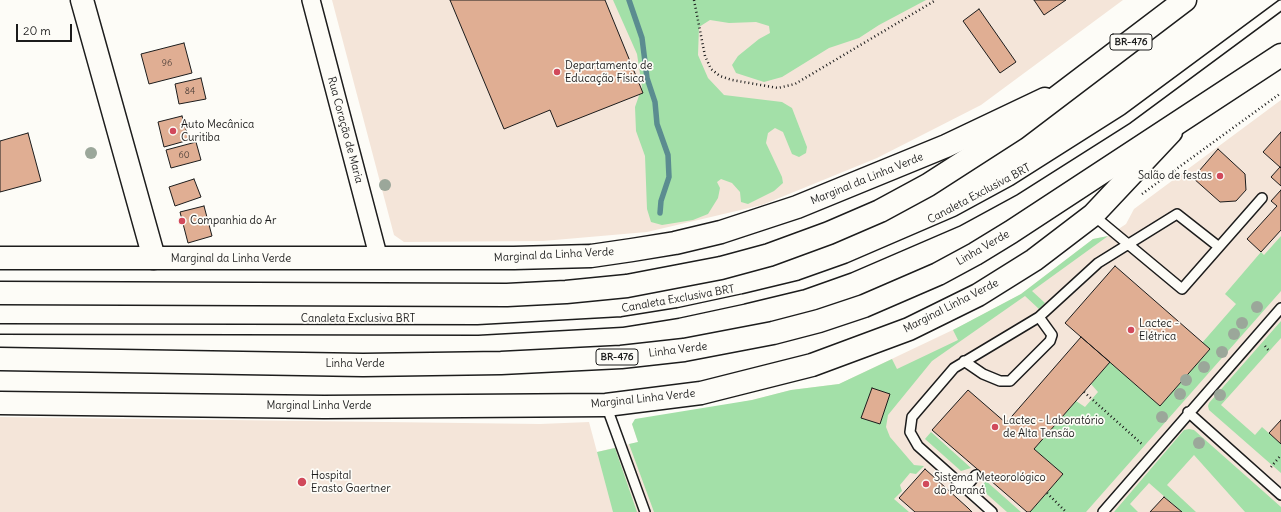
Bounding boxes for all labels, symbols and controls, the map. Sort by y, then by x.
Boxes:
scale bar [18,16,74,42]
text: 20 m [23,23,51,38]
road number: BR-476 [1110,34,1152,50]
house number: 96 [162,58,172,68]
place label: Departamento de Educação Física [565,59,652,85]
marker: Departamento de Educação Física [552,67,562,77]
street label: Rua Coração de Maria [324,75,366,185]
house number: 84 [185,86,195,96]
place label: Auto Mecânica Curitiba [181,118,254,144]
marker: Auto Mecânica Curitiba [168,126,178,136]
house number: 60 [178,150,190,160]
street label: Marginal da Linha Verde [809,150,925,208]
street label: Canaleta Exclusiva BRT [925,161,1033,227]
place label: Salão de festas [1138,169,1212,183]
marker: Salão de festas [1215,171,1225,181]
place label: Companhia do Ar [190,214,276,228]
marker: Companhia do Ar [177,216,187,226]
street label: Linha Verde [954,227,1012,269]
street label: Marginal da Linha Verde [494,245,614,265]
street label: Marginal da Linha Verde [171,252,291,266]
street label: Marginal Linha Verde [901,276,1001,336]
street label: Canaleta Exclusiva BRT [620,283,736,315]
street label: Canaleta Exclusiva BRT [301,312,415,326]
place label: Lactec - Elétrica [1139,317,1179,343]
marker: Lactec - Elétrica [1126,325,1136,335]
street label: Linha Verde [648,340,708,360]
road number: BR-476 [596,349,638,365]
street label: Linha Verde [325,357,385,371]
street label: Marginal Linha Verde [590,387,696,411]
street label: Marginal Linha Verde [267,399,371,413]
place label: Lactec - Laboratório de Alta Tensão [1003,414,1104,440]
marker: Lactec - Laboratório de Alta Tensão [990,422,1000,432]
place label: Hospital Erasto Gaertner [311,469,391,495]
place label: Sistema Meteorológico do Paraná [934,471,1046,497]
marker: Hospital Erasto Gaertner [296,476,308,488]
marker: Sistema Meteorológico do Paraná [921,479,931,489]

